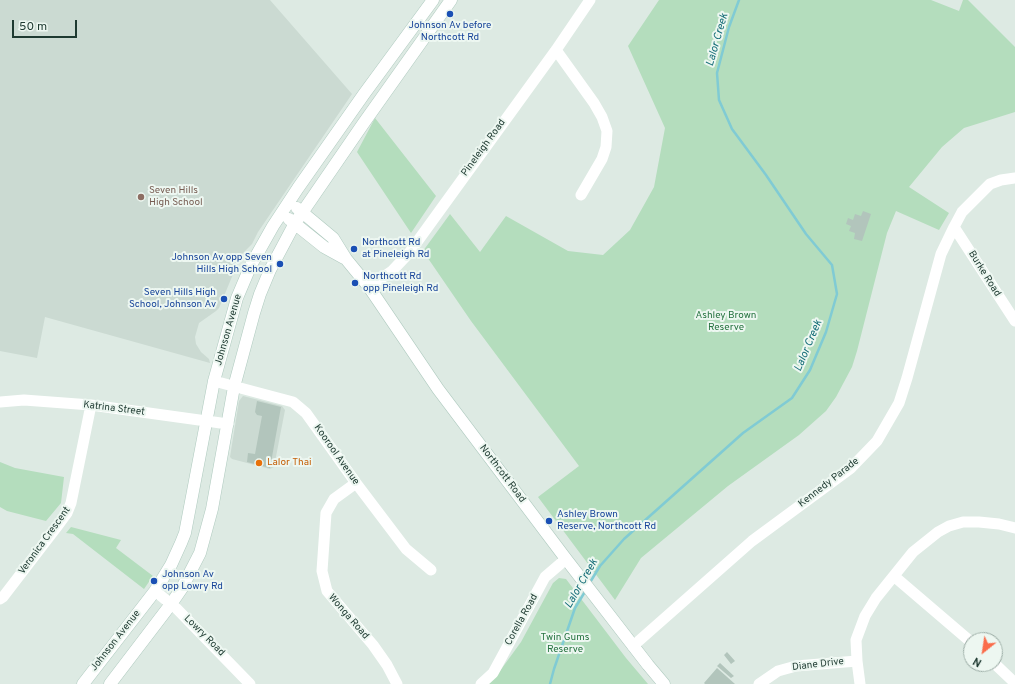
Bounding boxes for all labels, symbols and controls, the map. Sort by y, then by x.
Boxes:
marker: Johnson Av before Northcott Rd [445,9,455,19]
scale bar [14,12,79,38]
water label: Lalor Creek [704,12,732,68]
text: 50 m [19,19,47,35]
place label: Johnson Av before Northcott Rd [409,20,491,44]
street label: Pineleigh Road [459,117,509,179]
place label: Seven Hills High School [149,185,203,208]
marker: Seven Hills High School [136,192,146,202]
place label: Northcott Rd at Pineleigh Rd [362,237,429,260]
marker: Northcott Rd at Pineleigh Rd [349,244,359,254]
street label: Burke Road [965,249,1003,299]
place label: Johnson Av opp Seven Hills High School [171,252,272,276]
marker: Johnson Av opp Seven Hills High School [275,259,285,269]
place label: Northcott Rd opp Pineleigh Rd [363,271,438,294]
marker: Northcott Rd opp Pineleigh Rd [350,278,360,288]
place label: Seven Hills High School, Johnson Av [129,287,216,310]
street label: Johnson Avenue [213,293,245,367]
marker: Seven Hills High School, Johnson Av [219,294,229,304]
park label: Ashley Brown Reserve [696,310,756,334]
water label: Lalor Creek [792,318,826,374]
street label: Katrina Street [82,399,146,419]
street label: Koorool Avenue [311,422,361,488]
street label: Northcott Road [476,443,528,505]
street label: Kennedy Parade [796,456,862,510]
place label: Lalor Thai [267,457,312,469]
marker: Lalor Thai [254,458,264,468]
street label: Veronica Crescent [16,505,74,577]
place label: Ashley Brown Reserve, Northcott Rd [557,509,656,532]
marker: Ashley Brown Reserve, Northcott Rd [544,516,554,526]
water label: Lalor Creek [563,557,601,611]
place label: Johnson Av opp Lowry Rd [162,569,223,592]
marker: Johnson Av opp Lowry Rd [149,576,159,586]
street label: Wonga Road [325,592,371,642]
street label: Corella Road [503,592,541,648]
street label: Johnson Avenue [89,608,143,674]
street label: Lowry Road [181,613,227,659]
park label: Twin Gums Reserve [541,632,589,656]
north arrow [963,632,1003,672]
text: N [971,653,984,670]
street label: Diane Drive [791,656,845,674]

